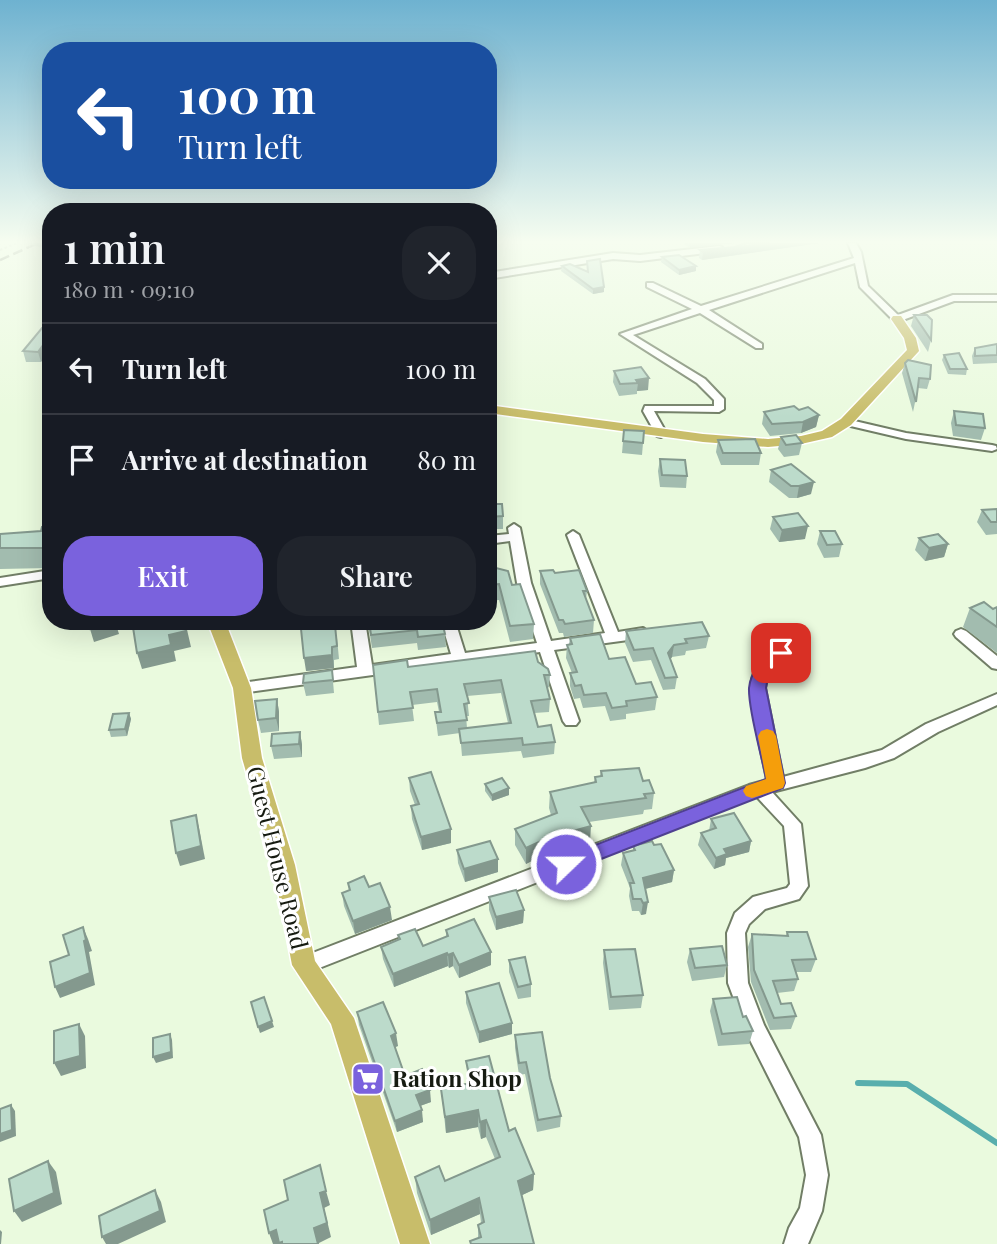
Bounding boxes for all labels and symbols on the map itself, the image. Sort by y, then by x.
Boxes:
pin [751,623,811,683]
street label: Guest House Road [241,763,316,953]
position arrow [529,827,603,901]
supermarket icon: Ration Shop [349,1060,387,1098]
place label: Ration Shop [392,1062,522,1093]

